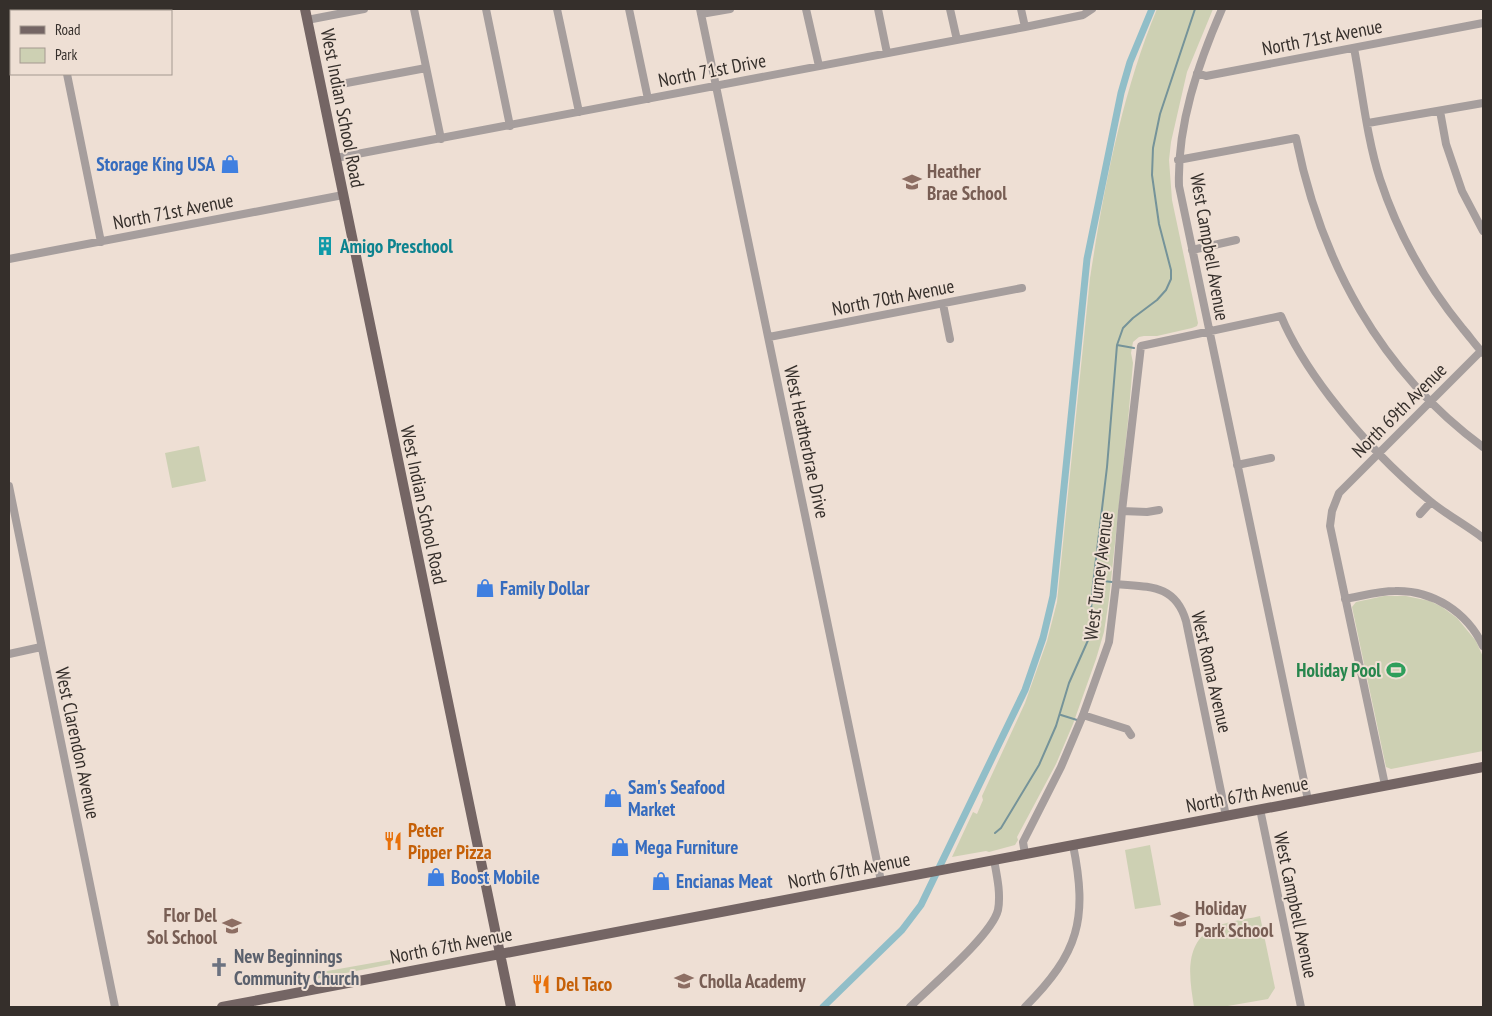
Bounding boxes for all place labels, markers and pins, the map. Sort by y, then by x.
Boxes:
place label: Storage King USA [96,152,215,176]
shop icon: Storage King USA [219,153,241,175]
place label: Heather Brae School [927,159,1007,205]
school or university icon: Heather Brae School [901,171,923,193]
place label: Amigo Preschool [339,234,453,258]
building icon: Amigo Preschool [314,235,336,257]
place label: Family Dollar [500,576,590,600]
shop icon: Family Dollar [474,577,496,599]
place label: Holiday Pool [1296,658,1381,682]
sports icon: Holiday Pool [1385,659,1407,681]
place label: Sam's Seafood Market [628,775,725,821]
shop icon: Sam's Seafood Market [602,787,624,809]
place label: Peter Pipper Pizza [408,818,492,864]
restaurant icon: Peter Pipper Pizza [382,830,404,852]
place label: Mega Furniture [635,835,738,859]
shop icon: Mega Furniture [609,836,631,858]
place label: Boost Mobile [451,865,540,889]
shop icon: Boost Mobile [425,866,447,888]
place label: Encianas Meat [676,869,773,893]
shop icon: Encianas Meat [650,870,672,892]
place label: Holiday Park School [1195,896,1274,942]
place label: Flor Del Sol School [147,903,217,949]
school or university icon: Holiday Park School [1169,908,1191,930]
school or university icon: Flor Del Sol School [221,915,243,937]
place label: New Beginnings Community Church [234,944,359,990]
church icon: New Beginnings Community Church [208,956,230,978]
place label: Cholla Academy [699,969,806,993]
school or university icon: Cholla Academy [673,970,695,992]
place label: Del Taco [556,972,612,996]
restaurant icon: Del Taco [530,973,552,995]

